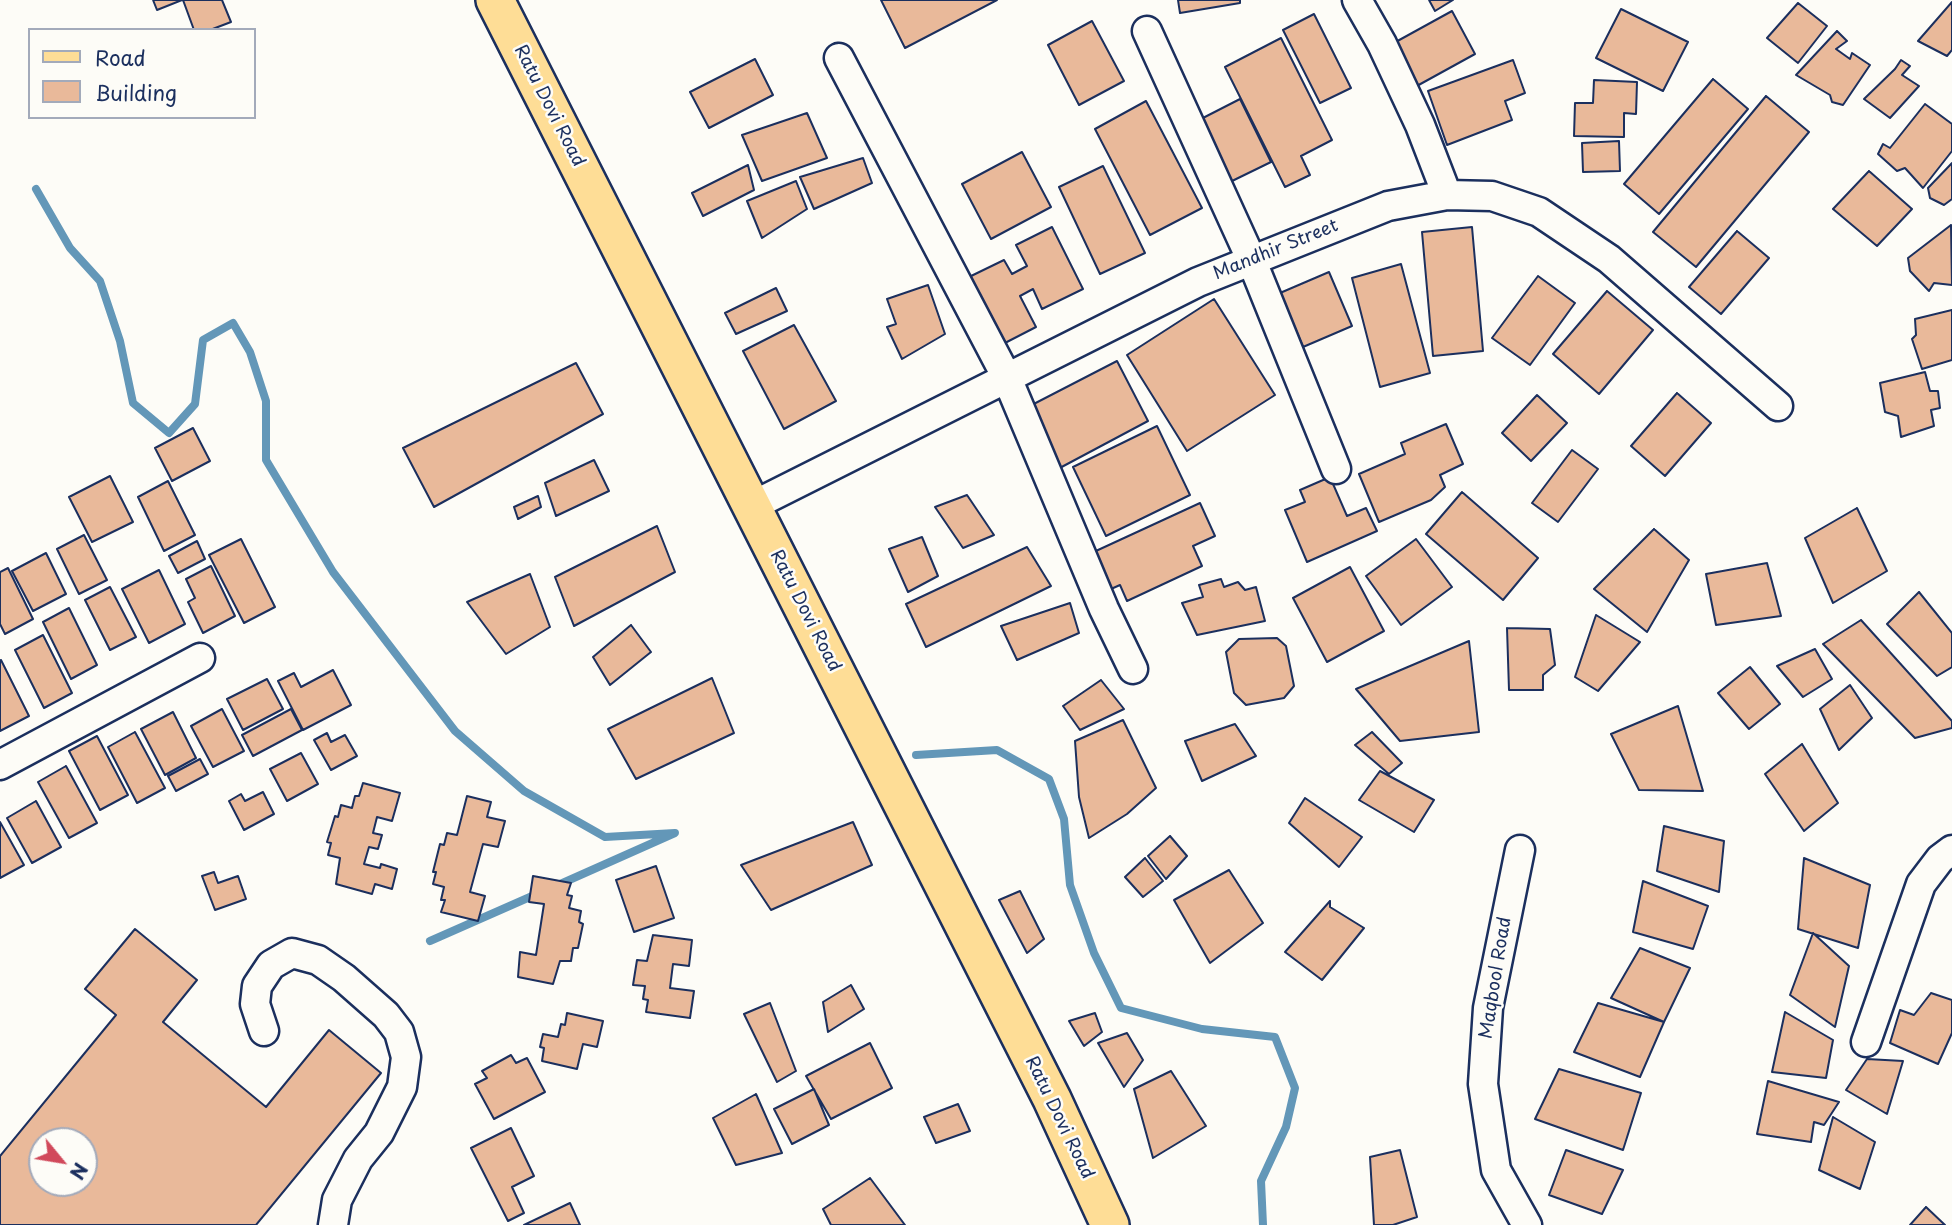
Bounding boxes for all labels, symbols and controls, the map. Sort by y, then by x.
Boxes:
legend [28,28,256,119]
text: Road [95,41,146,73]
street label: Ratu Dovi Road [509,42,589,170]
text: Building [95,76,177,108]
street label: Mandhir Street [1210,215,1342,285]
street label: Ratu Dovi Road [765,547,845,675]
street label: Maqbool Road [1476,915,1516,1041]
street label: Ratu Dovi Road [1020,1053,1098,1183]
north arrow [28,1127,98,1197]
text: N [64,1158,95,1185]

